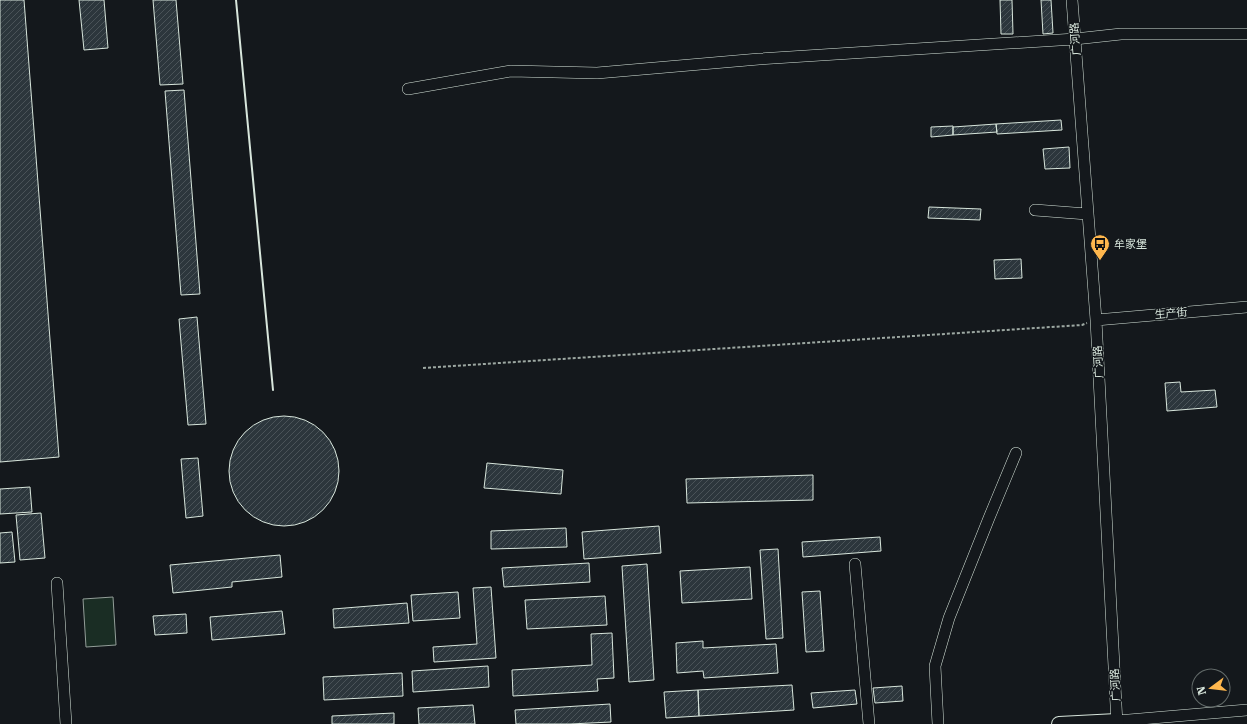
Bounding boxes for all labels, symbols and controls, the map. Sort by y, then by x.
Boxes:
street label: 广河路 [1068,22,1083,56]
bus stop icon: 牟家堡 [1089,233,1111,261]
place label: 牟家堡 [1114,238,1147,251]
street label: 生产街 [1154,306,1188,321]
street label: 广河路 [1091,345,1106,379]
street label: 广河路 [1108,668,1123,702]
north arrow [1191,668,1231,708]
text: N [1194,684,1209,696]

